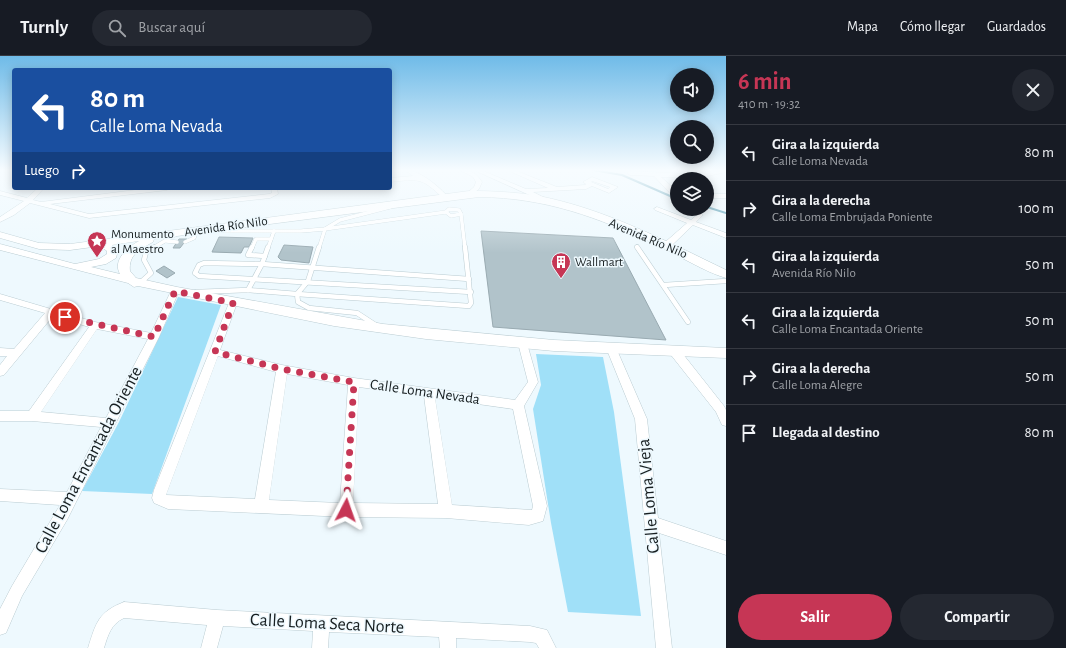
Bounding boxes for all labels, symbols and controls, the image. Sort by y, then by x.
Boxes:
search box [92,10,372,46]
icon: search [106,17,128,39]
text: Turnly [20,18,68,37]
text: Buscar aquí [138,20,205,35]
text: Mapa [847,20,878,34]
text: Cómo llegar [900,20,965,34]
text: Guardados [987,20,1046,34]
map controls [670,68,714,216]
button: sound [670,68,714,112]
button: close [1012,69,1054,111]
text: 6 min [738,70,792,94]
icon: left [24,84,76,136]
text: 80 m [90,85,145,113]
text: 410 m · 19:32 [738,98,800,111]
text: Calle Loma Nevada [90,118,223,136]
button: search [670,120,714,164]
text: Gira a la izquierda [772,137,879,152]
icon: left [738,142,760,164]
text: 80 m [1024,145,1054,160]
text: Calle Loma Nevada [772,155,868,168]
icon: right [67,160,89,182]
text: Luego [24,163,59,178]
button: layers [670,172,714,216]
text: Gira a la derecha [772,193,871,208]
icon: right [738,198,760,220]
text: 100 m [1019,201,1054,216]
text: Calle Loma Embrujada Poniente [772,211,933,224]
street label: Avenida Río Nilo [184,215,268,239]
street label: Avenida Río Nilo [607,217,689,261]
place label: Monumento al Maestro [111,228,174,256]
place icon: Monumento al Maestro [86,230,108,258]
text: Gira a la izquierda [772,249,879,264]
building icon: Wallmart [550,251,572,279]
icon: left [738,254,760,276]
place label: Wallmart [575,256,623,269]
text: 50 m [1025,257,1054,272]
text: Avenida Río Nilo [772,267,856,280]
pin [48,300,82,334]
text: Gira a la izquierda [772,305,879,320]
icon: arrive [54,306,76,328]
icon: left [738,310,760,332]
text: 50 m [1025,313,1054,328]
text: Calle Loma Encantada Oriente [772,323,923,336]
text: Gira a la derecha [772,361,871,376]
street label: Calle Loma Encantada Oriente [32,364,146,556]
icon: right [738,366,760,388]
text: 50 m [1025,369,1054,384]
street label: Calle Loma Nevada [369,377,481,407]
text: Calle Loma Alegre [772,379,862,392]
icon: arrive [738,422,760,444]
text: Llegada al destino [772,425,880,440]
text: 80 m [1024,425,1054,440]
street label: Calle Loma Vieja [635,438,663,554]
position arrow [325,489,367,531]
button: Salir [738,594,892,640]
button: Compartir [900,594,1054,640]
street label: Calle Loma Seca Norte [250,611,404,637]

